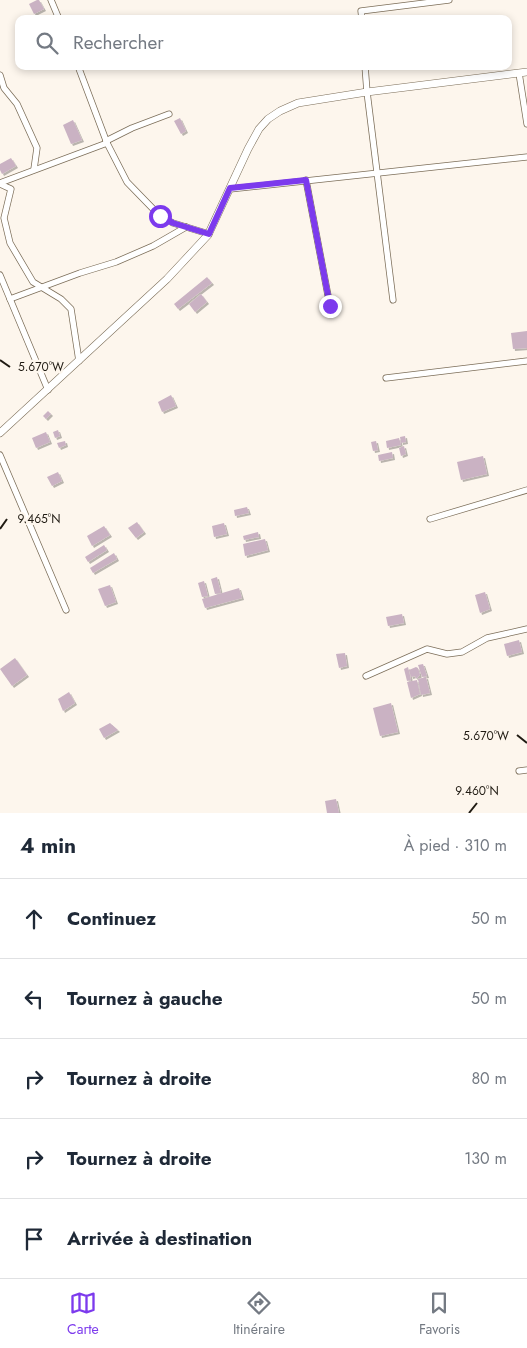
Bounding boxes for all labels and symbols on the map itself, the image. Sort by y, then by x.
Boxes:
route start [149,205,172,228]
route end [319,295,342,318]
text: 5.670°W [18,358,64,376]
text: 9.465°N [18,510,60,528]
text: 5.670°W [463,727,509,745]
text: 9.460°N [455,782,499,800]

